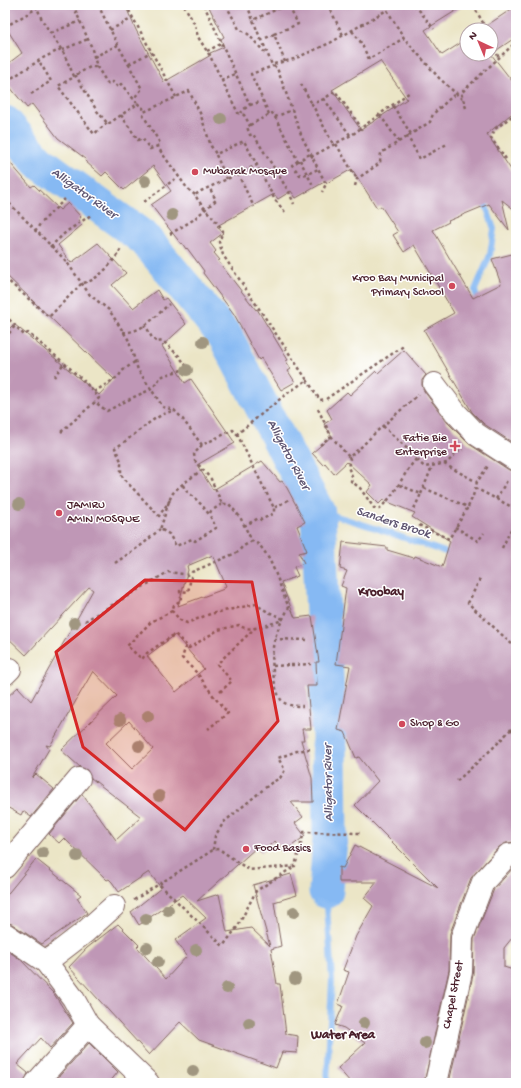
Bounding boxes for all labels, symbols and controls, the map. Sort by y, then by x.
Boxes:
north arrow [459,22,499,62]
text: N [467,29,480,43]
water label: Alligator River [48,165,122,224]
place label: Mubarak Mosque [203,165,288,179]
marker: Mubarak Mosque [190,167,200,177]
place label: Kroo Bay Municipal Primary School [352,272,444,300]
marker: Kroo Bay Municipal Primary School [447,281,457,291]
water label: Alligator River [263,417,314,495]
place label: Fatie Bie Enterprise [395,432,448,460]
marker: Fatie Bie Enterprise [450,441,460,451]
place label: JAMIRU AMIN MOSQUE [67,499,140,527]
water label: Sanders Brook [354,504,433,542]
marker: JAMIRU AMIN MOSQUE [54,508,64,518]
district label: Kroobay [357,585,404,600]
place label: Shop & Go [410,717,459,731]
marker: Shop & Go [397,719,407,729]
water label: Alligator River [321,742,337,822]
place label: Food Basics [253,842,311,856]
marker: Food Basics [241,844,251,854]
street label: Chapel Street [441,959,468,1030]
district label: Water Area [310,1028,376,1043]

